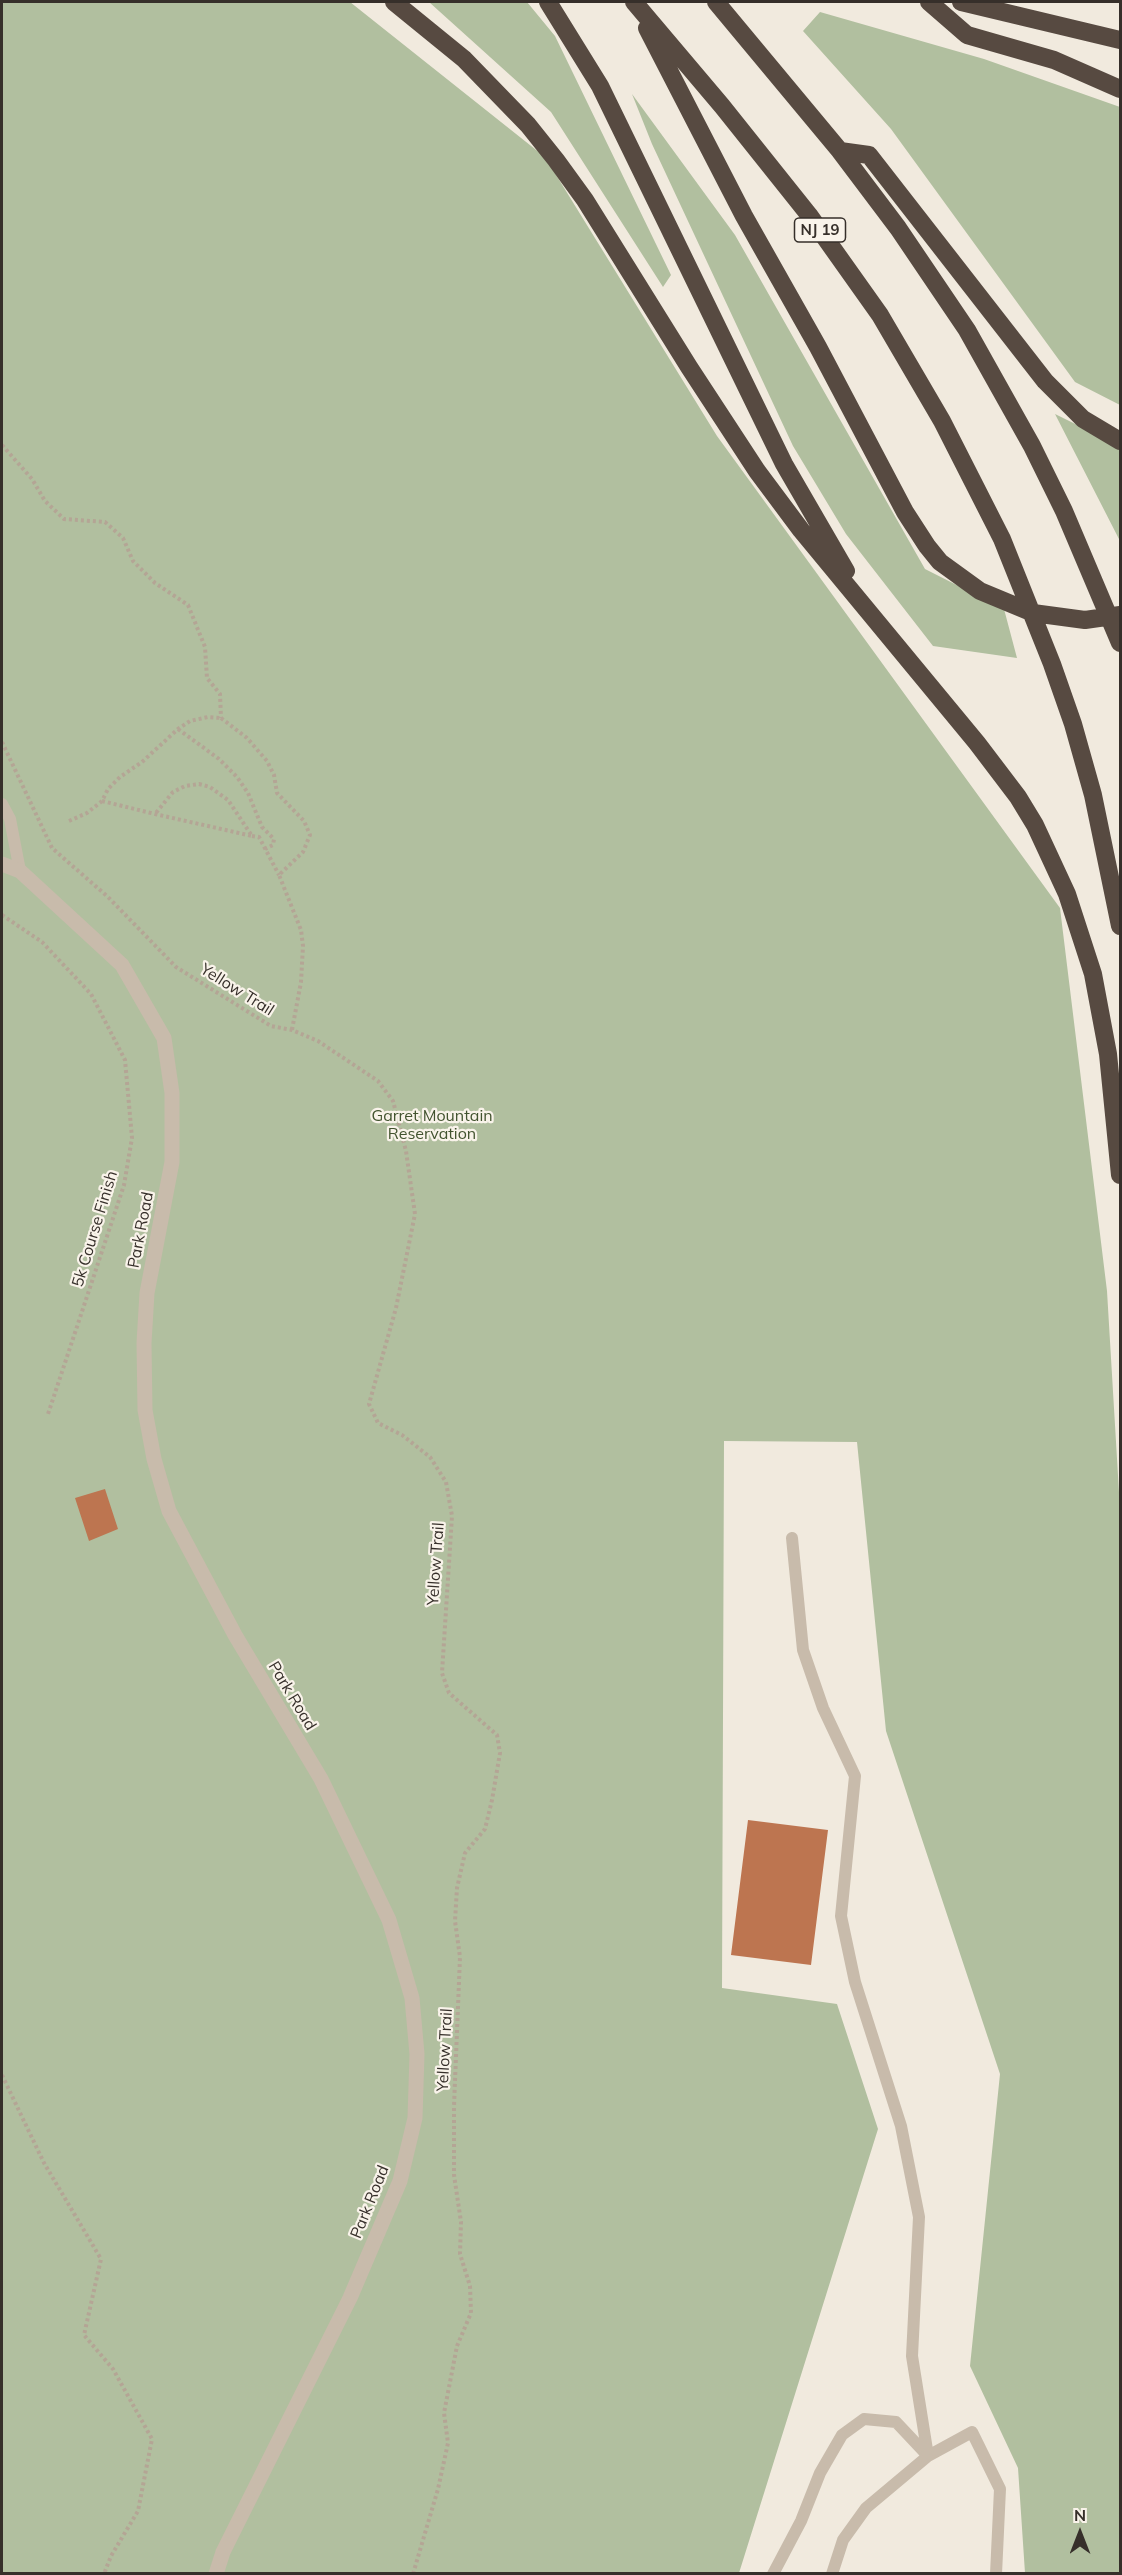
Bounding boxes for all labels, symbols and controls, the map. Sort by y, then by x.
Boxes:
road number: NJ 19 [794,218,846,242]
street label: Yellow Trail [197,960,277,1020]
park label: Garret Mountain Reservation [371,1106,493,1144]
street label: 5k Course Finish [68,1169,122,1289]
street label: Park Road [124,1190,158,1270]
street label: Yellow Trail [424,1522,448,1606]
street label: Park Road [264,1658,320,1734]
street label: Yellow Trail [433,2008,457,2092]
street label: Park Road [347,2163,393,2241]
north arrow [1050,2503,1110,2563]
text: N [1074,2505,1086,2525]

